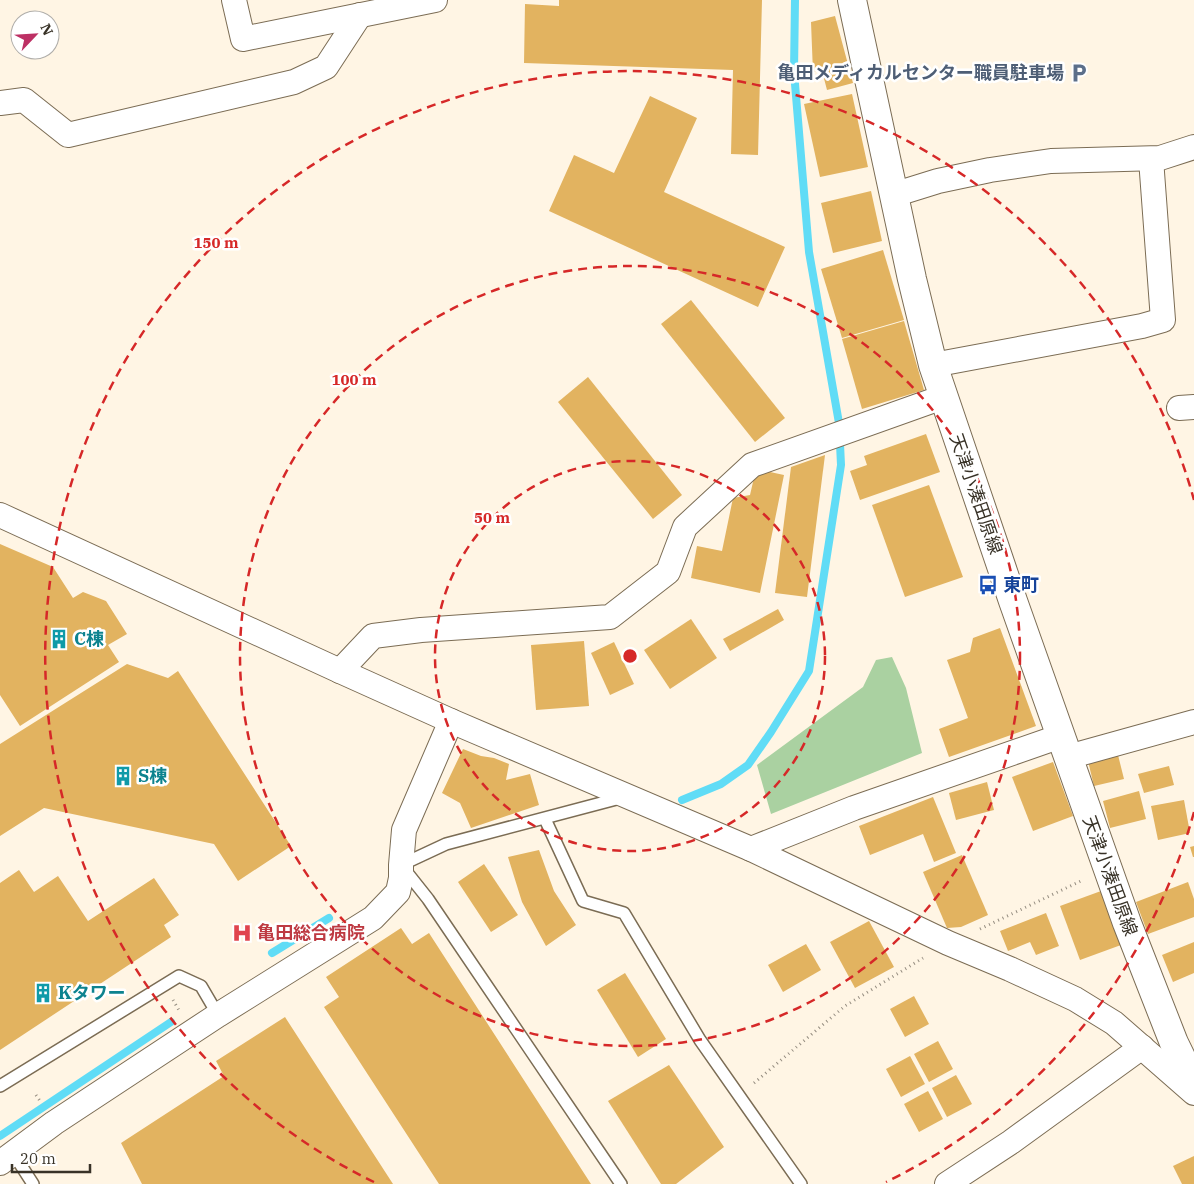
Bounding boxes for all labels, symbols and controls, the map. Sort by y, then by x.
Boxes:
north arrow [10,10,60,60]
text: N [36,21,57,38]
place label: 亀田メディカルセンター職員駐車場 [777,61,1064,84]
parking icon: 亀田メディカルセンター職員駐車場 [1068,62,1090,84]
text: 150 m [193,233,239,252]
text: 100 m [331,370,377,389]
street label: 天津小湊田原線 [945,431,1008,557]
text: 50 m [474,508,510,527]
place label: 東町 [1003,573,1039,596]
bus stop icon: 東町 [977,574,999,596]
place label: C棟 [74,627,104,650]
building icon: C棟 [48,628,70,650]
centre of rings [621,647,639,665]
place label: S棟 [138,764,167,787]
building icon: S棟 [112,765,134,787]
street label: 天津小湊田原線 [1078,813,1143,939]
place label: 亀田総合病院 [257,921,365,944]
hospital icon: 亀田総合病院 [231,922,253,944]
place label: Kタワー [58,981,126,1004]
building icon: Kタワー [32,982,54,1004]
scale bar [12,1142,90,1174]
text: 20 m [20,1149,56,1168]

